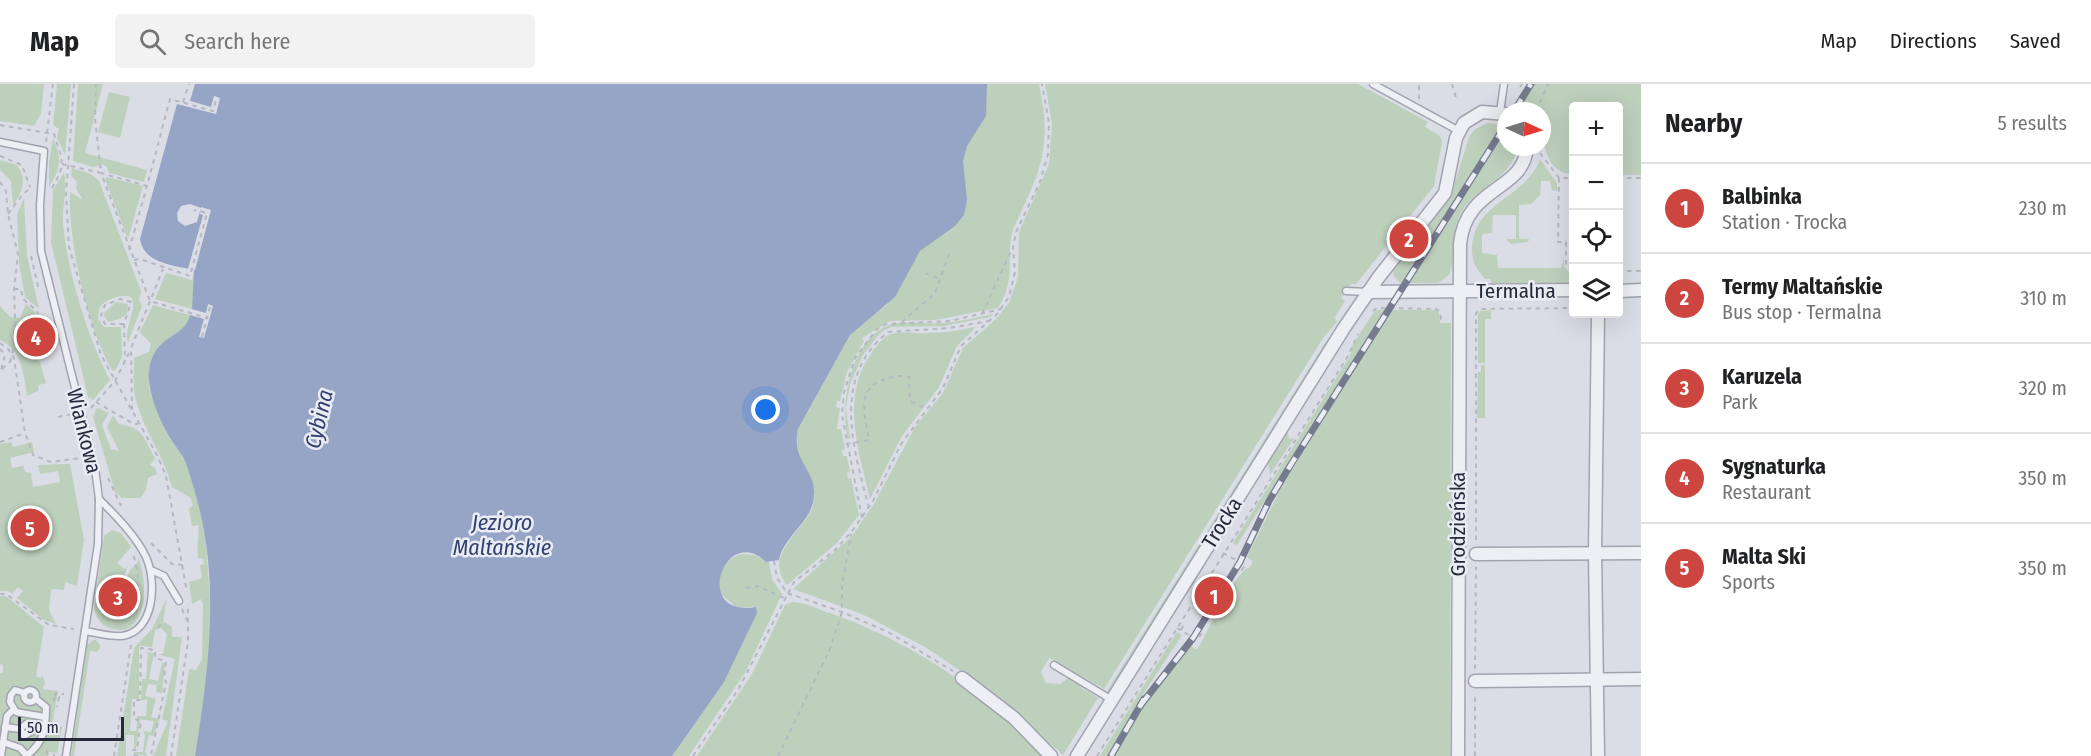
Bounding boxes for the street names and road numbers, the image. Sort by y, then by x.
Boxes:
street label: Termalna [1476,278,1556,304]
street label: Wiankowa [61,386,107,476]
street label: Grodzieńska [1445,472,1471,576]
street label: Trocka [1196,493,1248,553]

